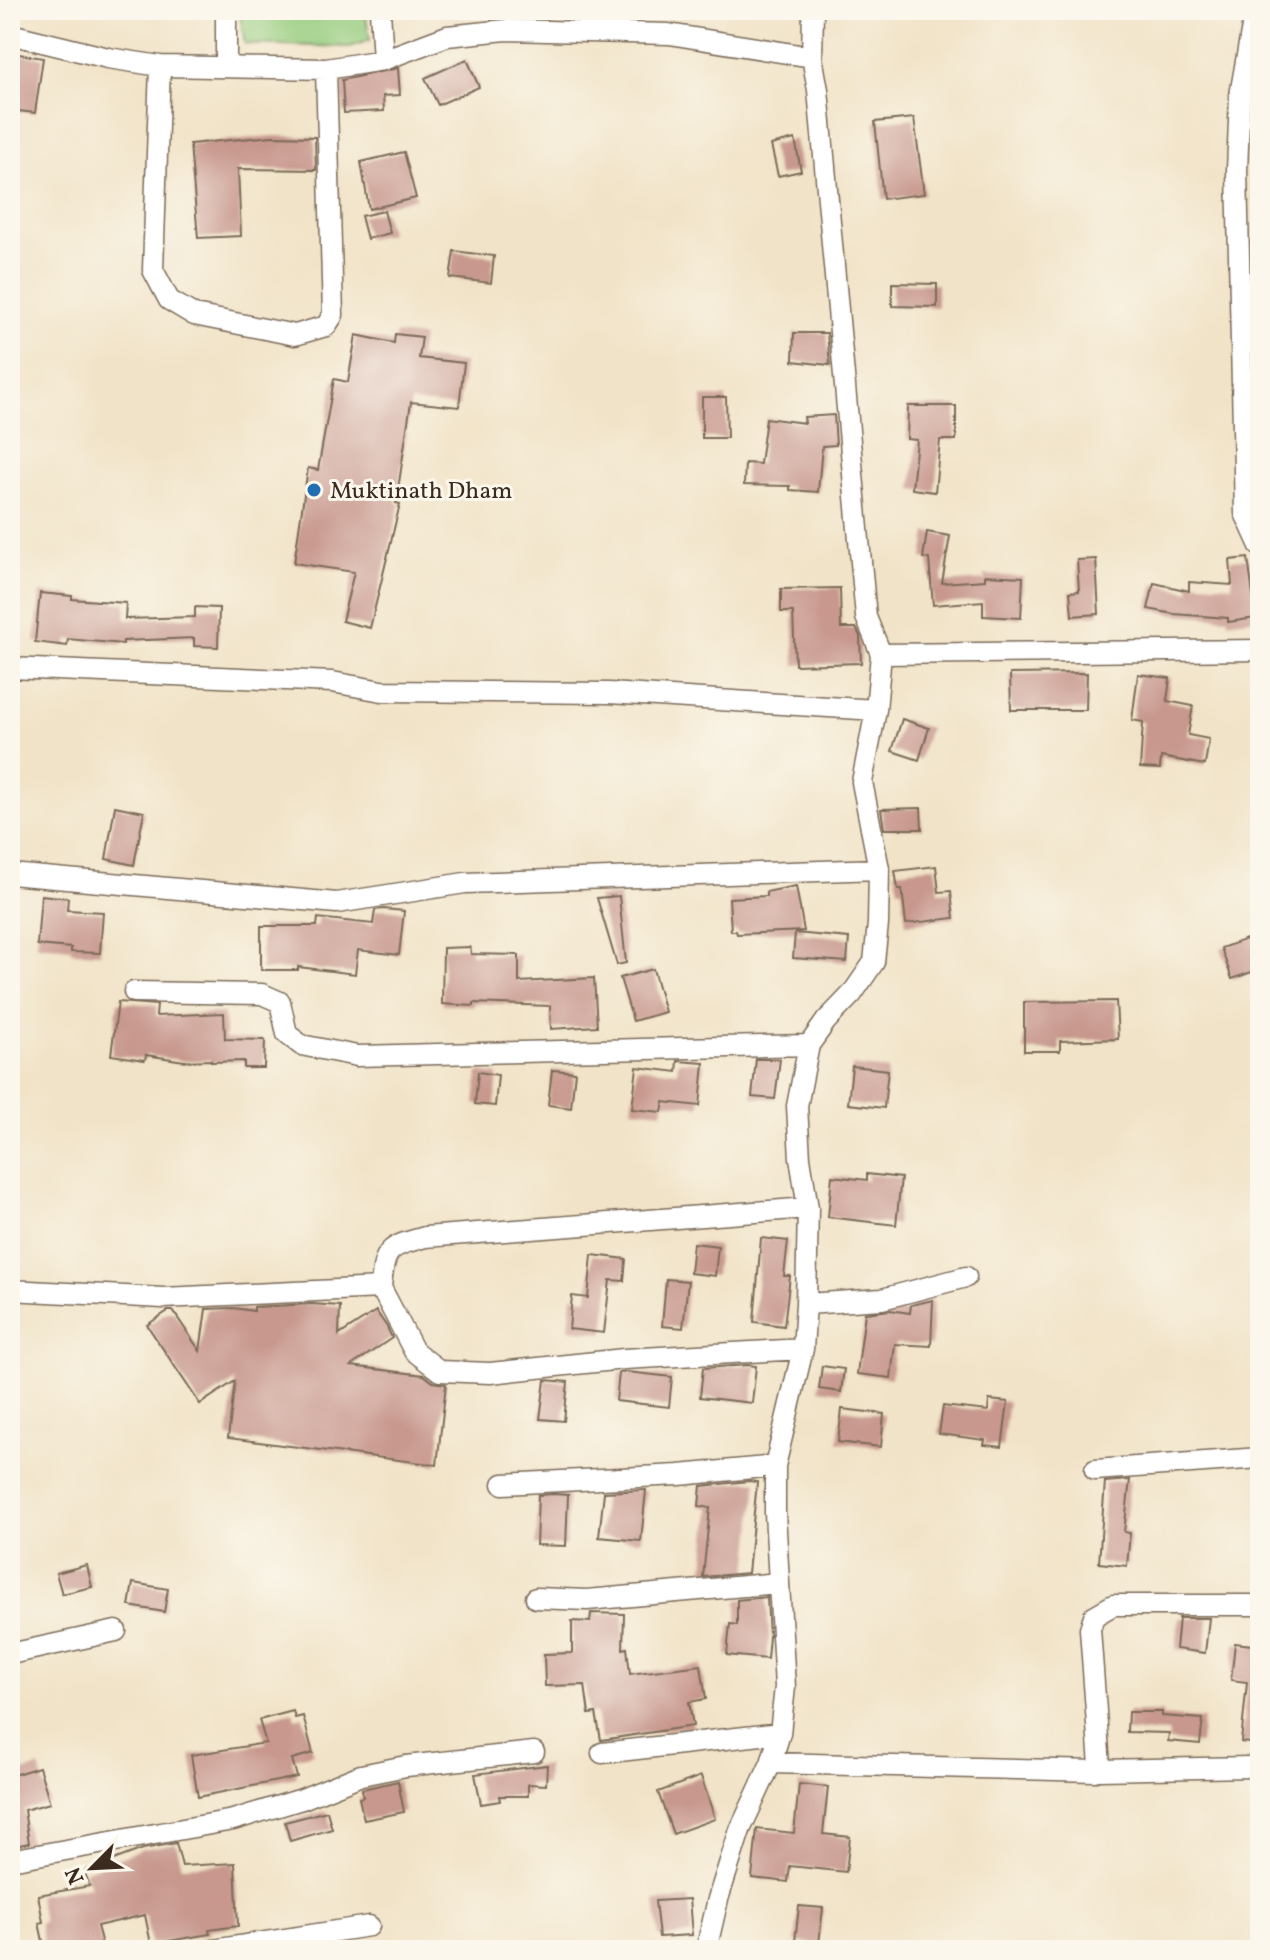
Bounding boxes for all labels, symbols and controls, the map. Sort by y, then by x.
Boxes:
place label: Muktinath Dham [330,475,513,509]
marker: Muktinath Dham [305,481,323,499]
north arrow [52,1828,132,1908]
text: N [59,1861,93,1889]

